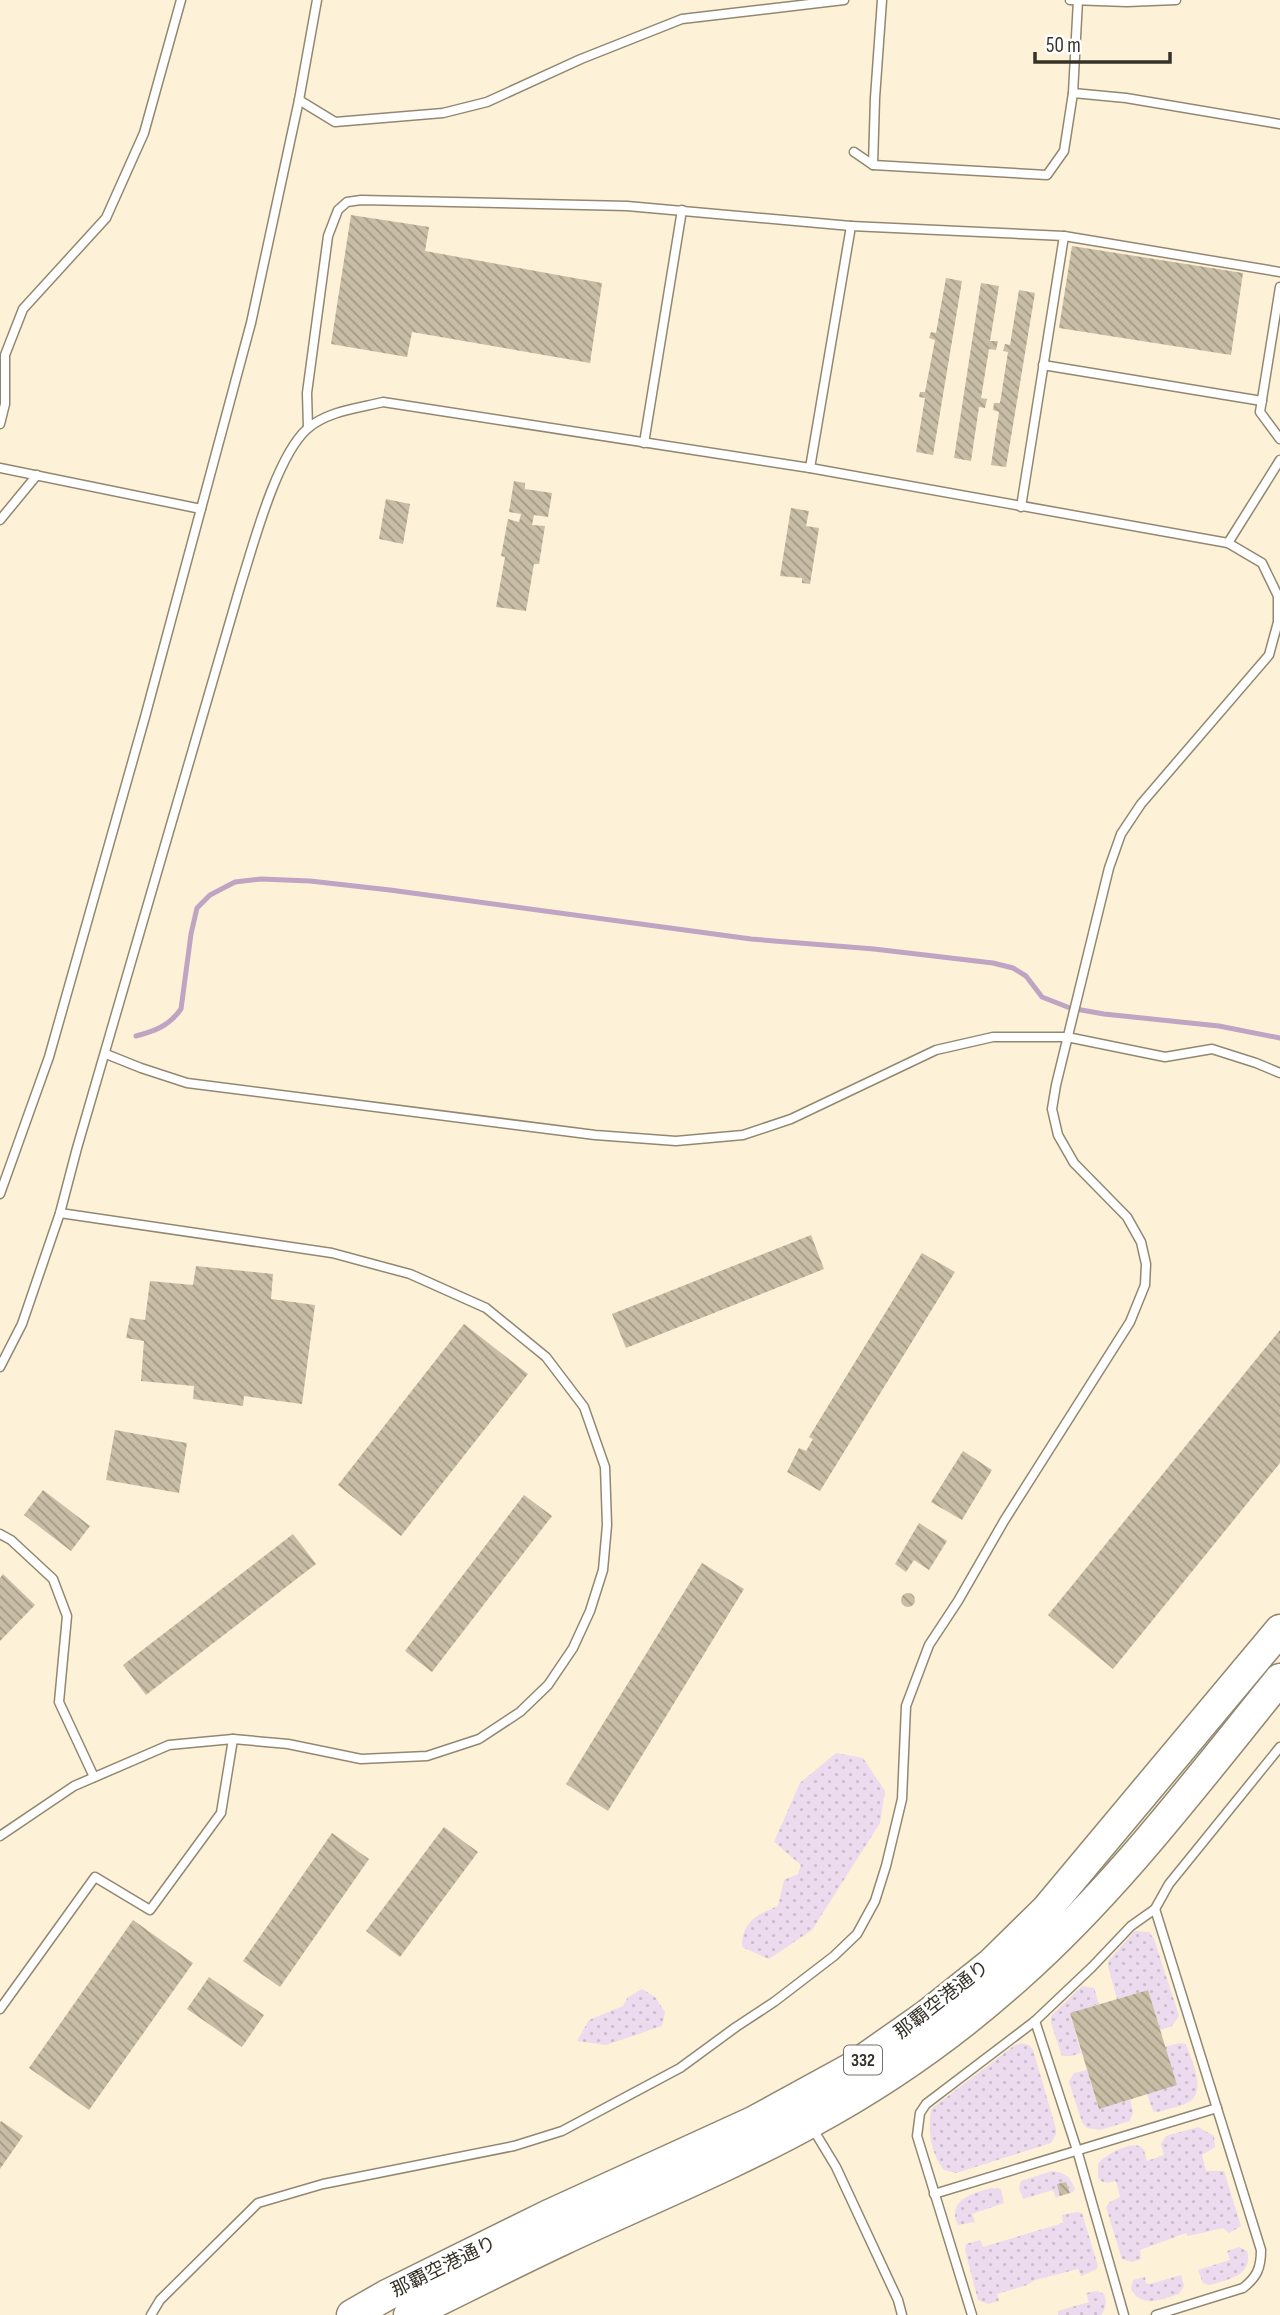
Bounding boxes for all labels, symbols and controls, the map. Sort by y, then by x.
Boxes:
scale bar [1035,21,1170,65]
text: 50 m [1046,33,1081,58]
street label: 那覇空港通り [890,1956,994,2044]
road number: 332 [844,2046,882,2074]
street label: 那覇空港通り [388,2232,500,2302]

